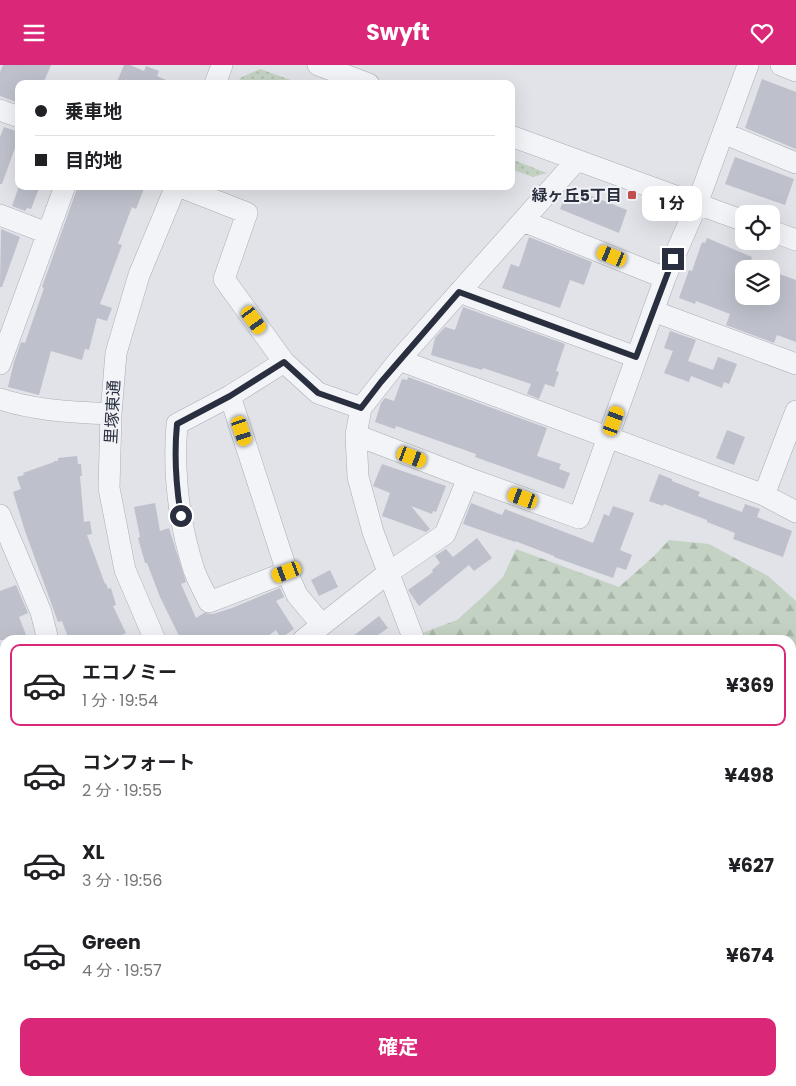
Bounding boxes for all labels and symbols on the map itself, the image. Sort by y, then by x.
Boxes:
place label: 緑ヶ丘5丁目 [532,184,622,207]
callout: 1 分 [643,186,703,221]
marker: 緑ヶ丘5丁目 [626,189,638,201]
car [595,243,628,269]
route end [662,248,684,270]
car [239,303,268,337]
street label: 里塚東通 [99,379,126,445]
car [601,404,626,438]
car [230,414,253,448]
car [395,445,428,469]
car [506,486,539,510]
route start [170,505,192,527]
car [270,560,303,584]

